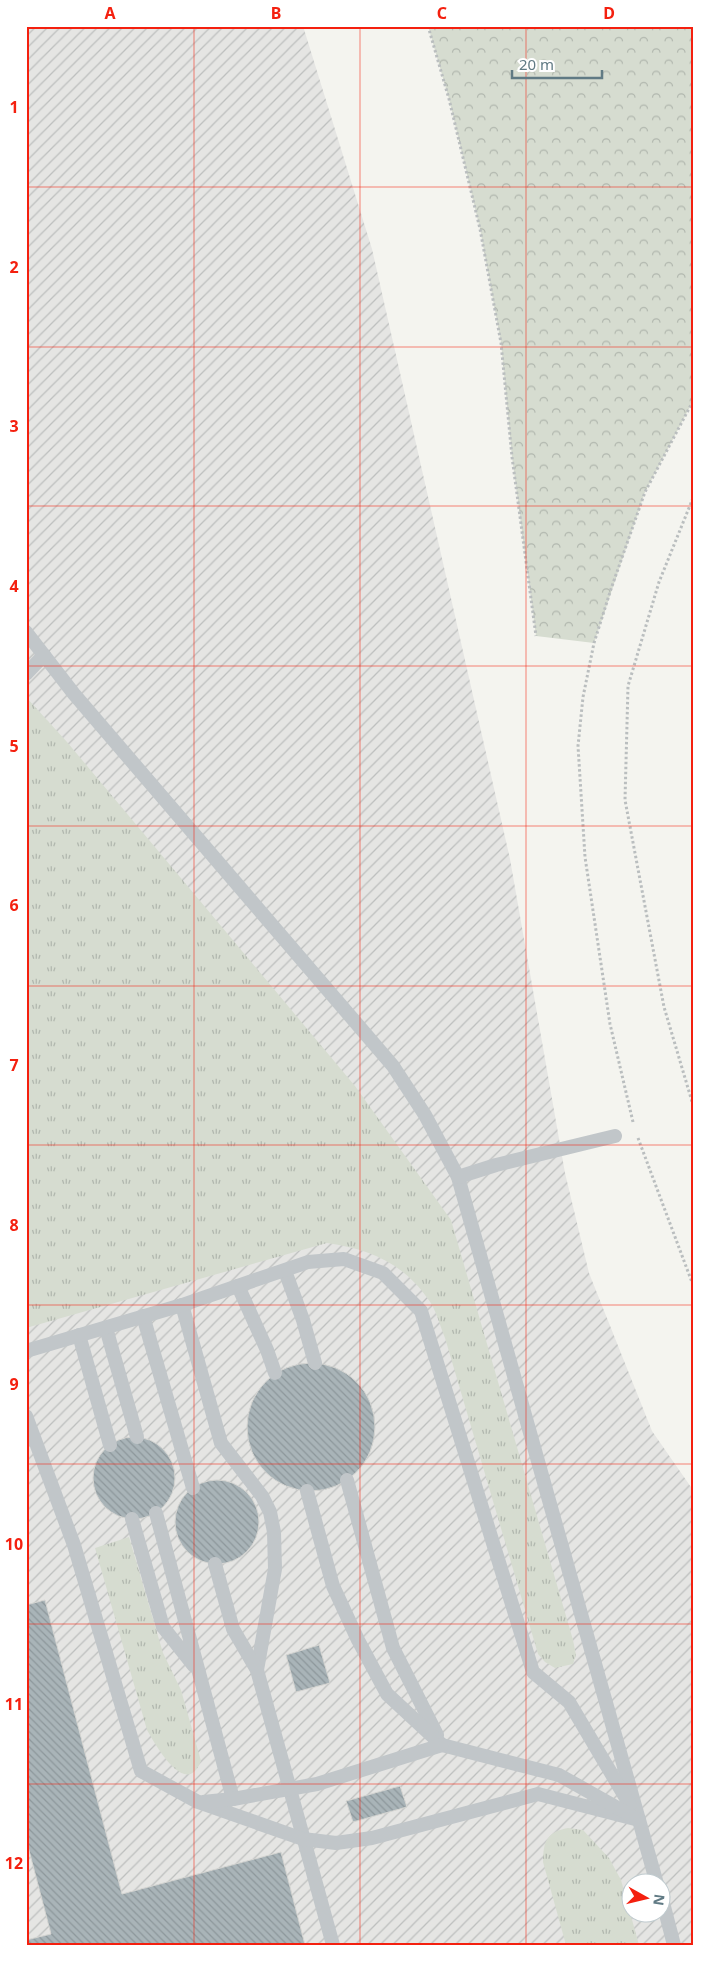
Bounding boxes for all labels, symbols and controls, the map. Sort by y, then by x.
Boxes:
text: A [104,2,116,24]
text: B [271,2,281,24]
text: C [437,2,447,24]
text: D [603,2,615,24]
scale bar [512,48,602,80]
text: 20 m [519,54,554,74]
text: 1 [9,96,19,118]
text: 2 [9,256,19,278]
text: 3 [9,415,19,437]
text: 4 [9,575,19,597]
text: 5 [9,735,19,757]
text: 6 [9,894,19,916]
text: 7 [9,1054,19,1076]
text: 8 [9,1214,19,1236]
text: 9 [9,1373,19,1395]
text: 10 [5,1533,23,1555]
text: 11 [5,1693,23,1715]
text: 12 [5,1852,23,1874]
north arrow [622,1874,672,1924]
text: N [649,1893,670,1907]

